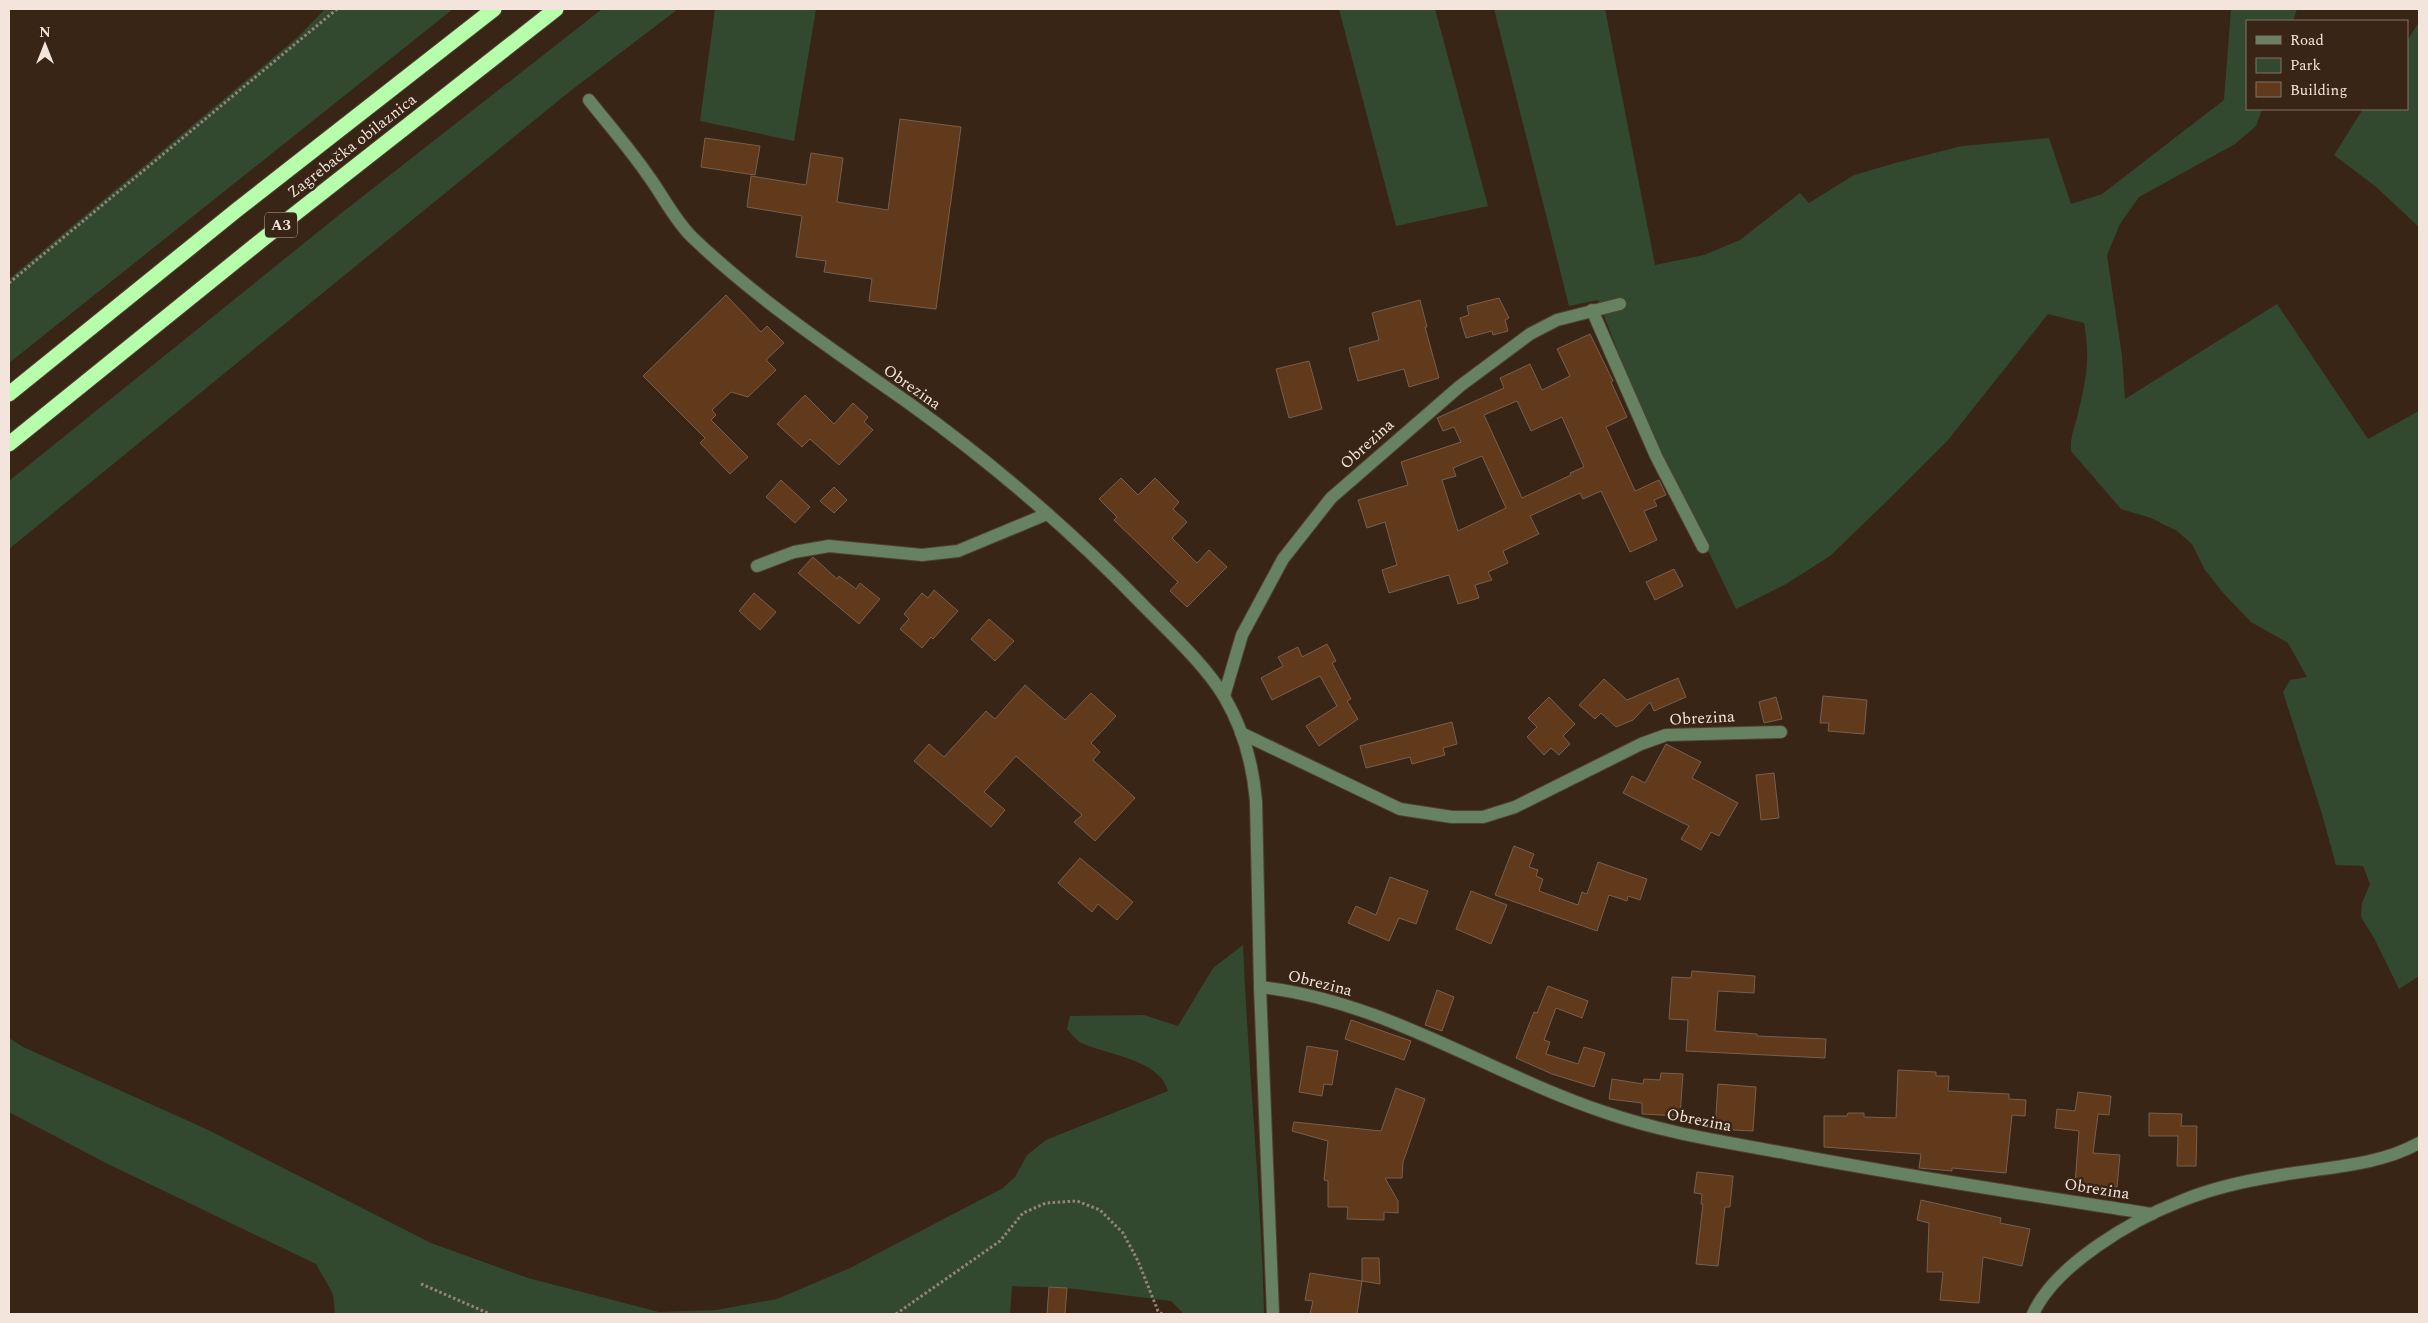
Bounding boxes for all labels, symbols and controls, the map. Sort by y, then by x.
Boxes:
north arrow [20,20,70,70]
legend [2246,20,2408,110]
text: N [39,22,51,43]
text: Road [2290,29,2324,52]
text: Park [2290,54,2321,77]
text: Building [2290,79,2347,102]
street label: Zagrebačka obilaznica [282,88,422,204]
road number: A3 [265,212,297,238]
street label: Obrezina [878,358,946,416]
street label: Obrezina [1335,413,1400,475]
street label: Obrezina [1669,704,1736,732]
street label: Obrezina [1285,963,1355,1003]
street label: Obrezina [1664,1102,1734,1138]
street label: Obrezina [2063,1172,2132,1206]

